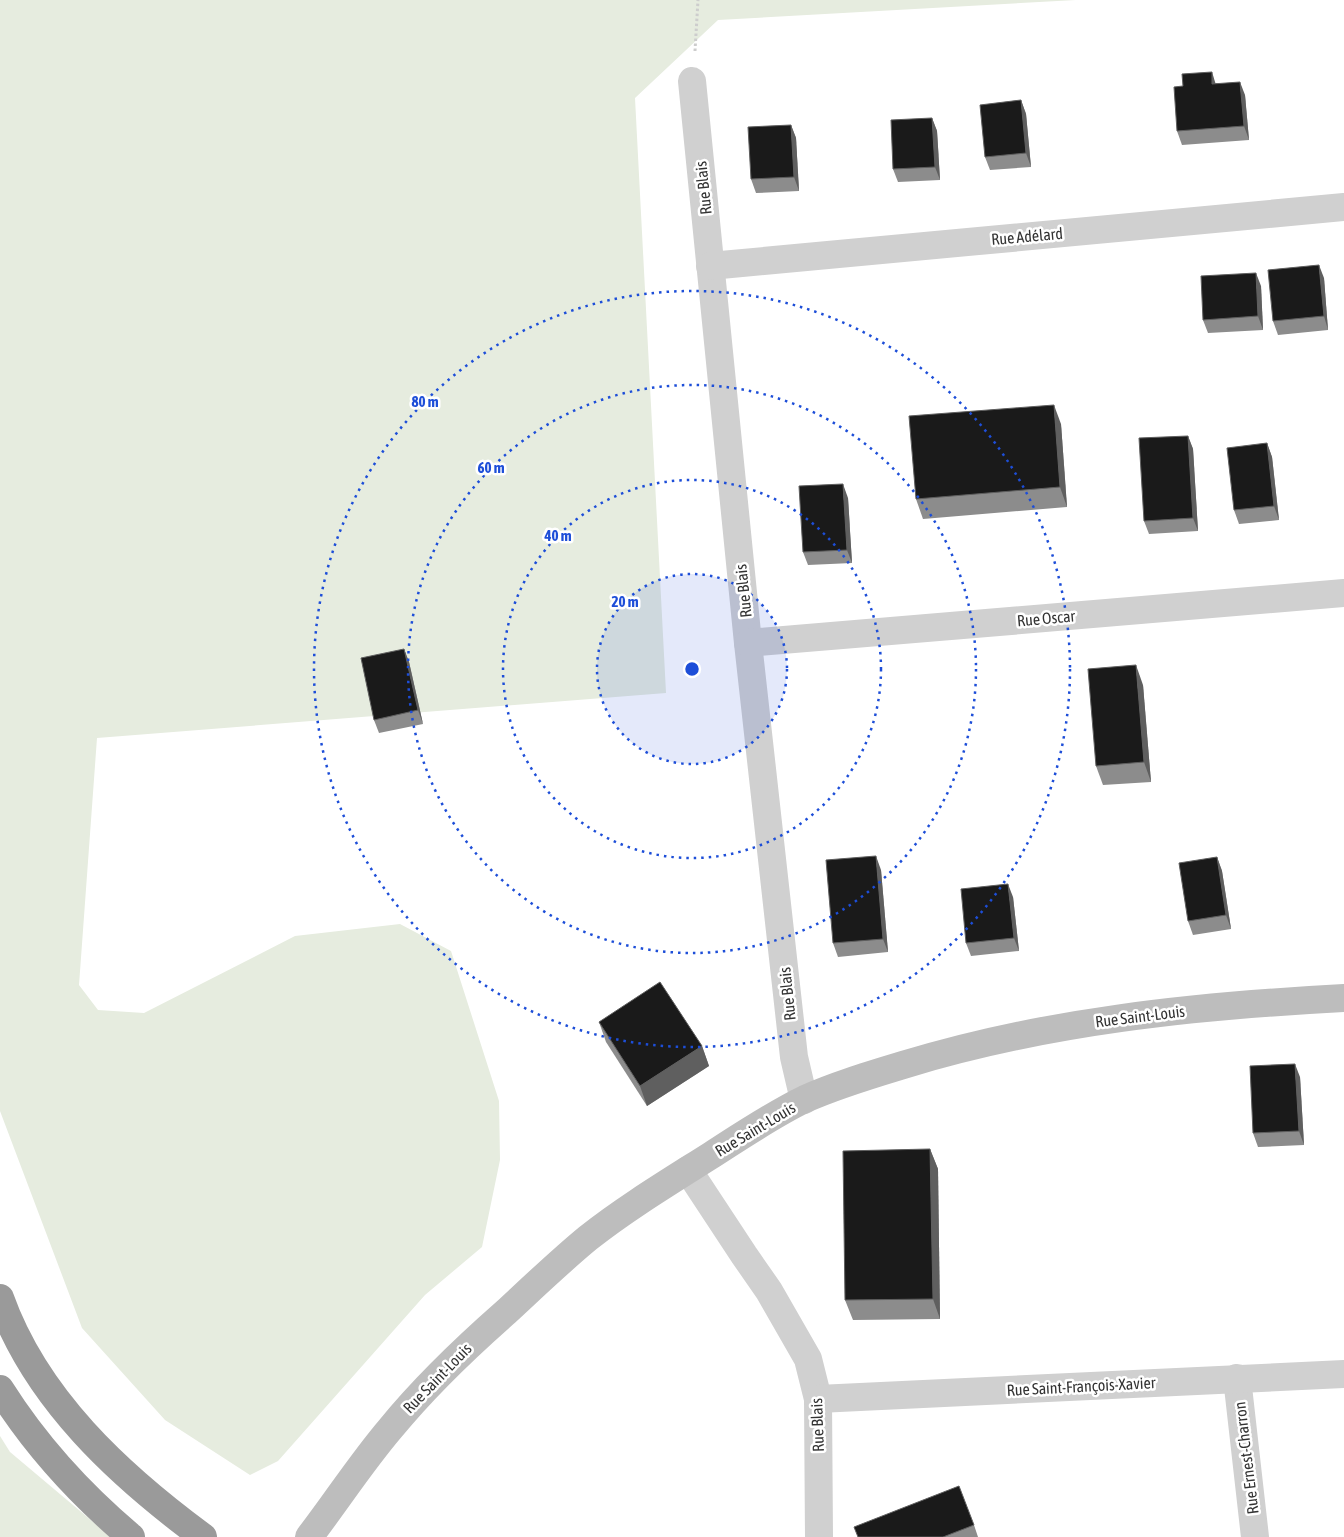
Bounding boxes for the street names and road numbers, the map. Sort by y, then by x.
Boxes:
street label: Rue Blais [691,160,715,216]
street label: Rue Adélard [990,224,1064,248]
street label: Rue Blais [731,563,755,619]
street label: Rue Oscar [1016,606,1076,630]
street label: Rue Blais [775,966,799,1022]
street label: Rue Saint-Louis [1094,1002,1186,1030]
street label: Rue Saint-Louis [712,1098,799,1160]
street label: Rue Saint-Louis [399,1339,475,1417]
street label: Rue Saint-François-Xavier [1006,1373,1156,1400]
street label: Rue Blais [807,1397,827,1452]
street label: Rue Ernest-Charron [1230,1401,1262,1515]

